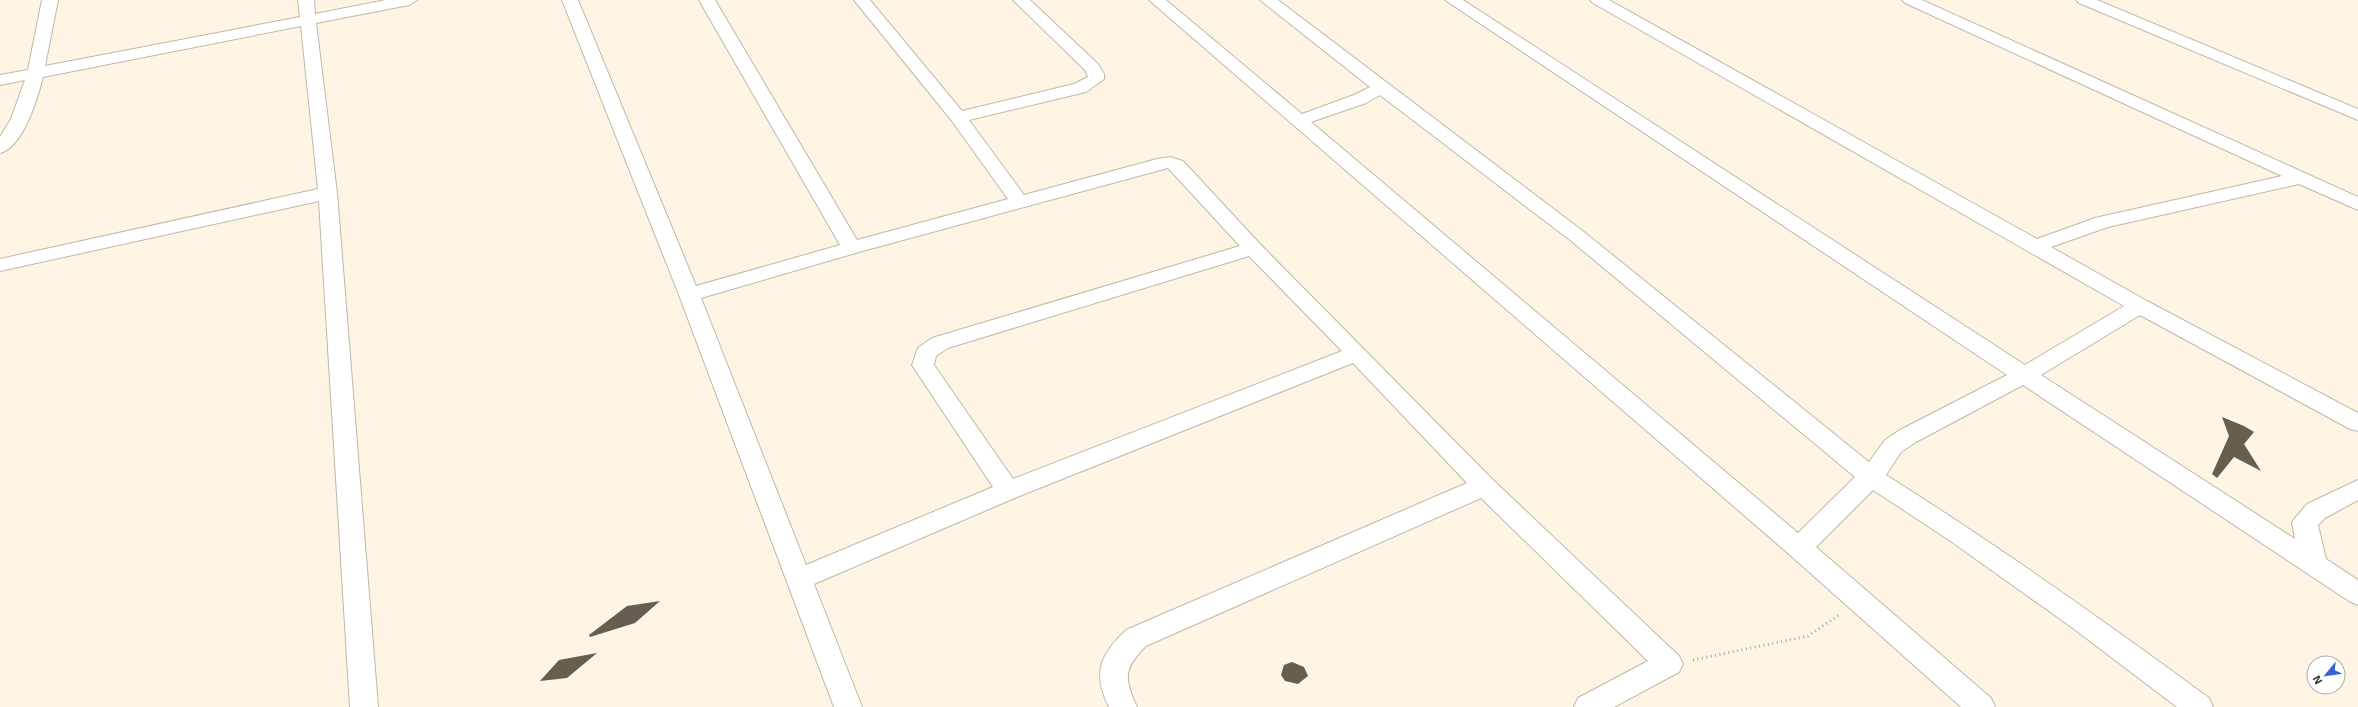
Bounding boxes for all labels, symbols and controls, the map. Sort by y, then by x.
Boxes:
north arrow [2306,655,2346,695]
text: N [2309,673,2324,687]

